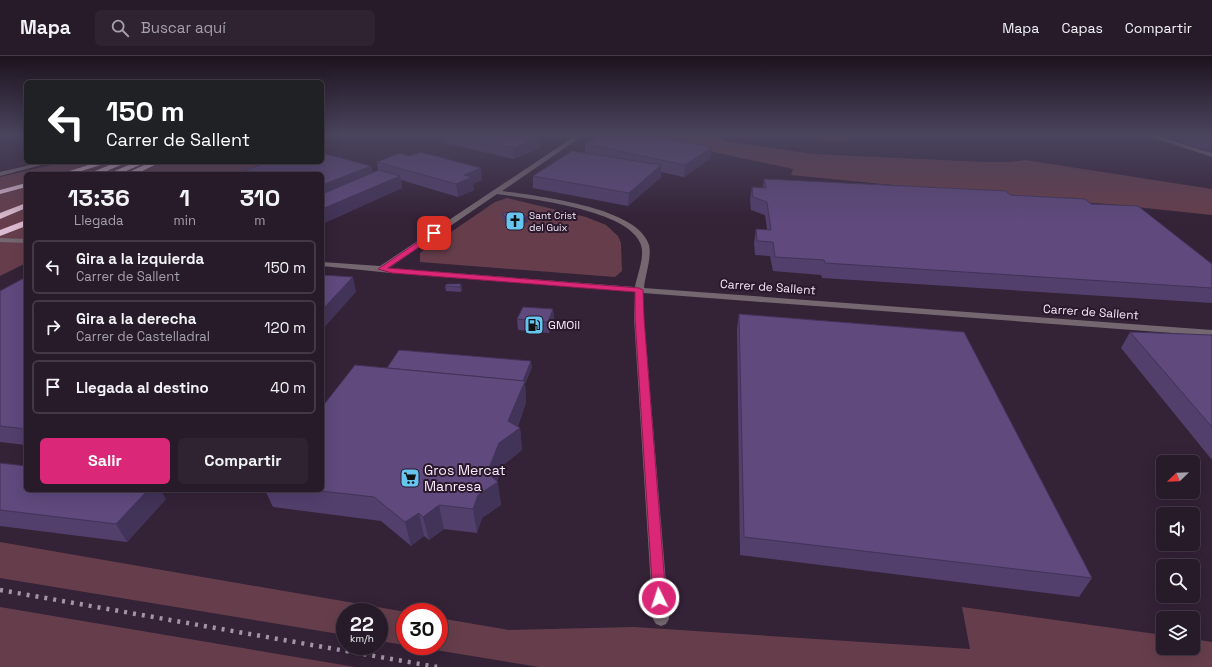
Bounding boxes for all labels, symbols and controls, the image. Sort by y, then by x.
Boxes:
search box [95,10,375,46]
text: Mapa [20,15,71,40]
icon: search [109,17,131,39]
text: Buscar aquí [141,18,226,37]
text: Mapa [1002,19,1039,37]
text: Capas [1061,19,1103,37]
text: Compartir [1125,19,1192,37]
text: 150 m [106,93,185,129]
icon: left [40,96,92,148]
text: Carrer de Sallent [106,128,250,151]
text: 13:36 [68,182,130,213]
text: 1 [179,182,190,213]
text: 310 [240,182,280,213]
place label: Sant Crist del Guix [529,209,577,234]
church icon: Sant Crist del Guix [504,210,526,232]
text: Llegada [74,212,124,229]
text: min [174,212,196,229]
text: m [254,212,266,229]
pin [417,216,451,250]
icon: arrive [423,222,445,244]
text: Gira a la izquierda [76,249,204,268]
icon: left [42,256,64,278]
text: 150 m [264,258,306,277]
text: Carrer de Sallent [76,268,180,285]
street label: Carrer de Sallent [720,276,816,298]
street label: Carrer de Sallent [1043,301,1139,323]
text: Gira a la derecha [76,309,196,328]
fuel station icon: GMOil [523,314,545,336]
icon: right [42,316,64,338]
place label: GMOil [548,317,580,333]
text: 120 m [264,318,306,337]
text: Carrer de Castelladral [76,328,210,345]
icon: arrive [42,376,64,398]
text: Llegada al destino [76,378,209,397]
text: 40 m [270,378,306,397]
button: Salir [40,438,170,484]
button: Compartir [178,438,308,484]
north arrow [1156,455,1200,499]
map controls [1156,455,1200,655]
place label: Gros Mercat Manresa [424,461,506,495]
supermarket icon: Gros Mercat Manresa [399,467,421,489]
button: sound [1156,507,1200,551]
button: search [1156,559,1200,603]
position arrow [638,577,680,619]
speed limit sign: 30 [396,603,448,655]
text: 22 [350,611,374,637]
button: layers [1156,611,1200,655]
text: km/h [350,632,374,645]

